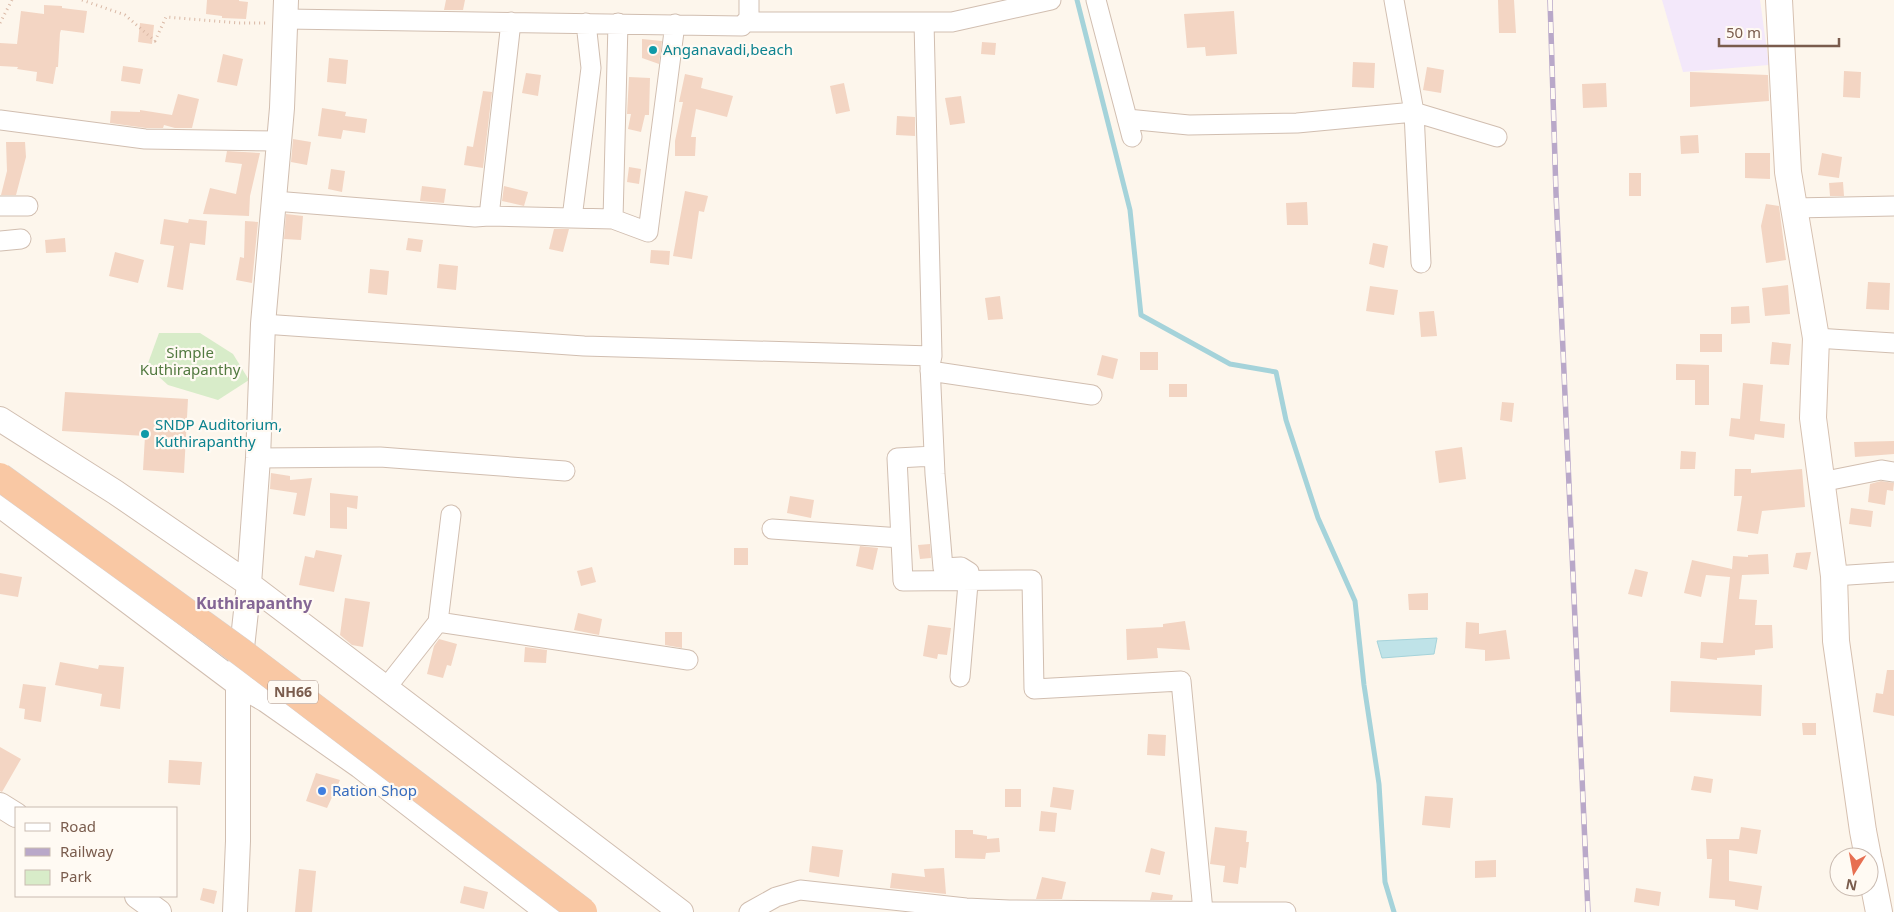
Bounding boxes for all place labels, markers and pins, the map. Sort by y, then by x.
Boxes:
place label: Anganavadi,beach [663,39,793,59]
marker: Anganavadi,beach [647,44,659,56]
place label: SNDP Auditorium, Kuthirapanthy [155,414,282,451]
marker: SNDP Auditorium, Kuthirapanthy [139,428,151,440]
place label: Ration Shop [332,780,417,800]
marker: Ration Shop [316,785,328,797]

